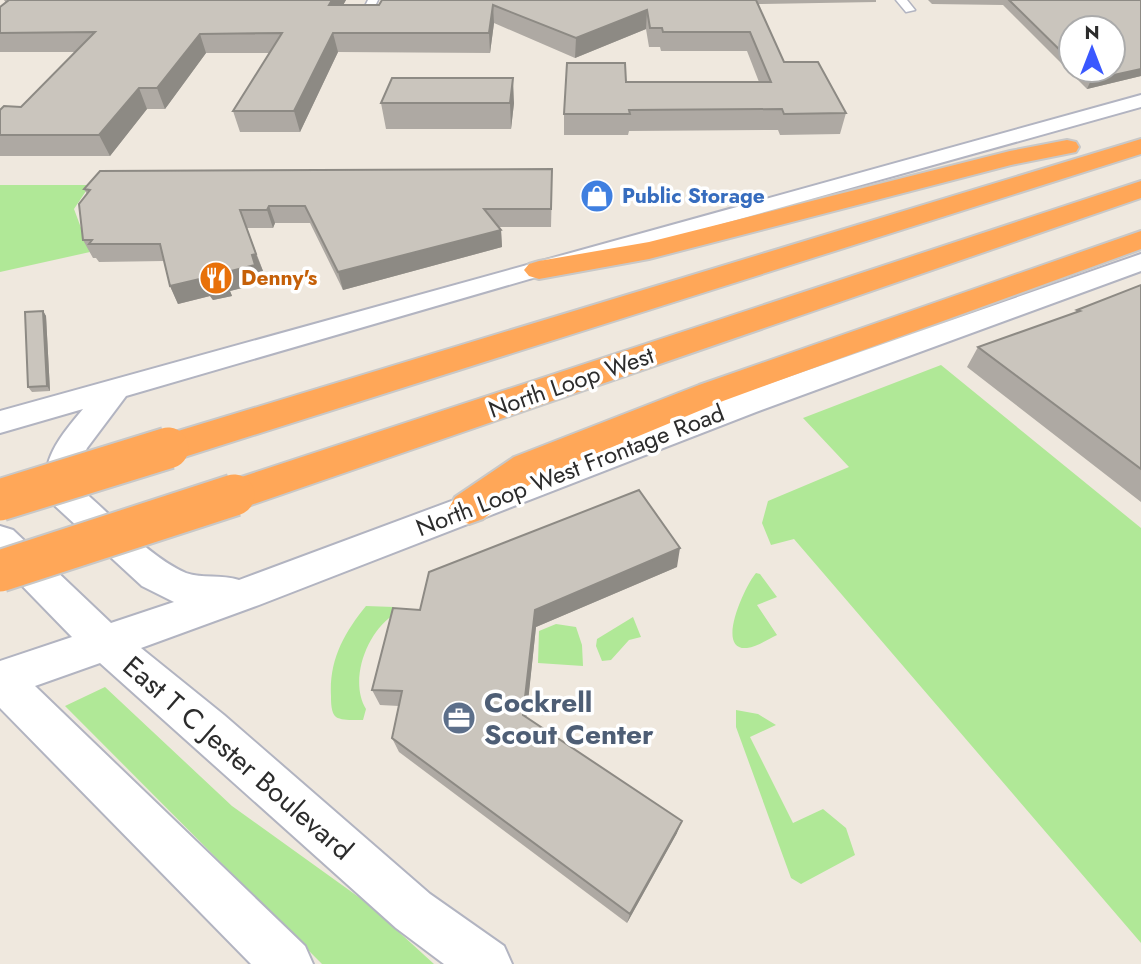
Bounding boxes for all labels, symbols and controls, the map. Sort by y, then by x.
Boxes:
north arrow [1057,14,1127,84]
text: N [1084,19,1100,46]
shop icon: Public Storage [578,177,616,215]
place label: Public Storage [622,181,765,211]
restaurant icon: Denny's [197,259,235,297]
place label: Denny's [241,263,318,293]
street label: North Loop West [484,337,659,427]
street label: North Loop West Frontage Road [411,395,729,545]
street label: East T C Jester Boulevard [114,646,362,870]
place label: Cockrell Scout Center [484,682,654,755]
office icon: Cockrell Scout Center [440,699,478,737]

